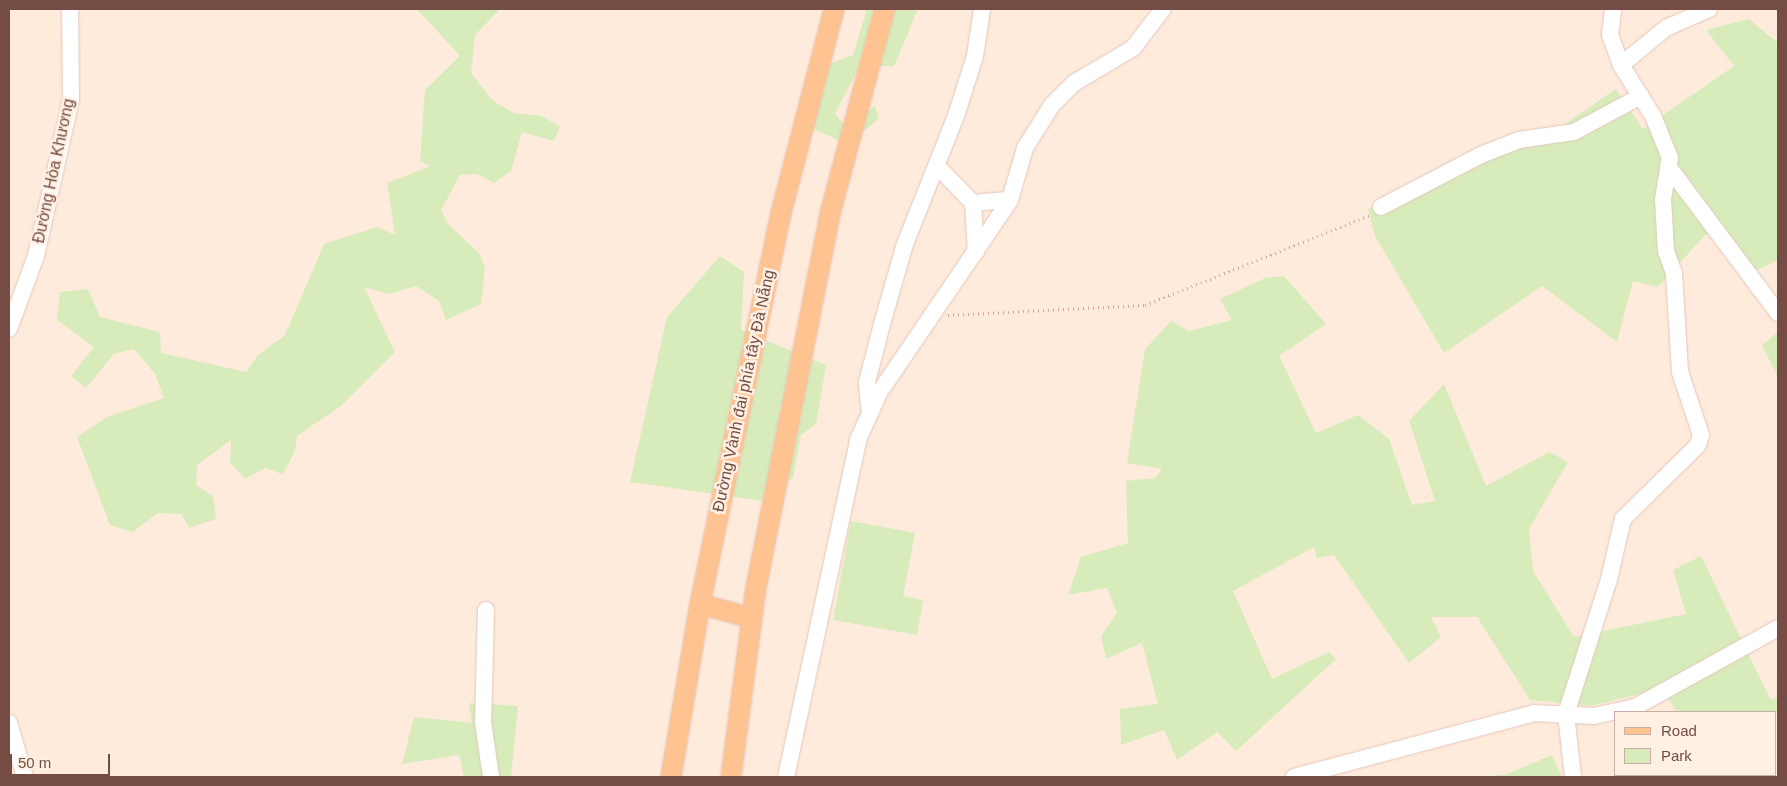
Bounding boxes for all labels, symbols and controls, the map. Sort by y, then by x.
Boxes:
street label: Đường Hòa Khương [29,97,79,245]
street label: Đường Vành đai phía tây Đà Nẵng [709,268,779,514]
legend [1614,711,1777,776]
text: Road [1661,722,1697,739]
scale bar [12,744,112,776]
text: Park [1661,747,1692,764]
text: 50 m [18,754,51,771]

